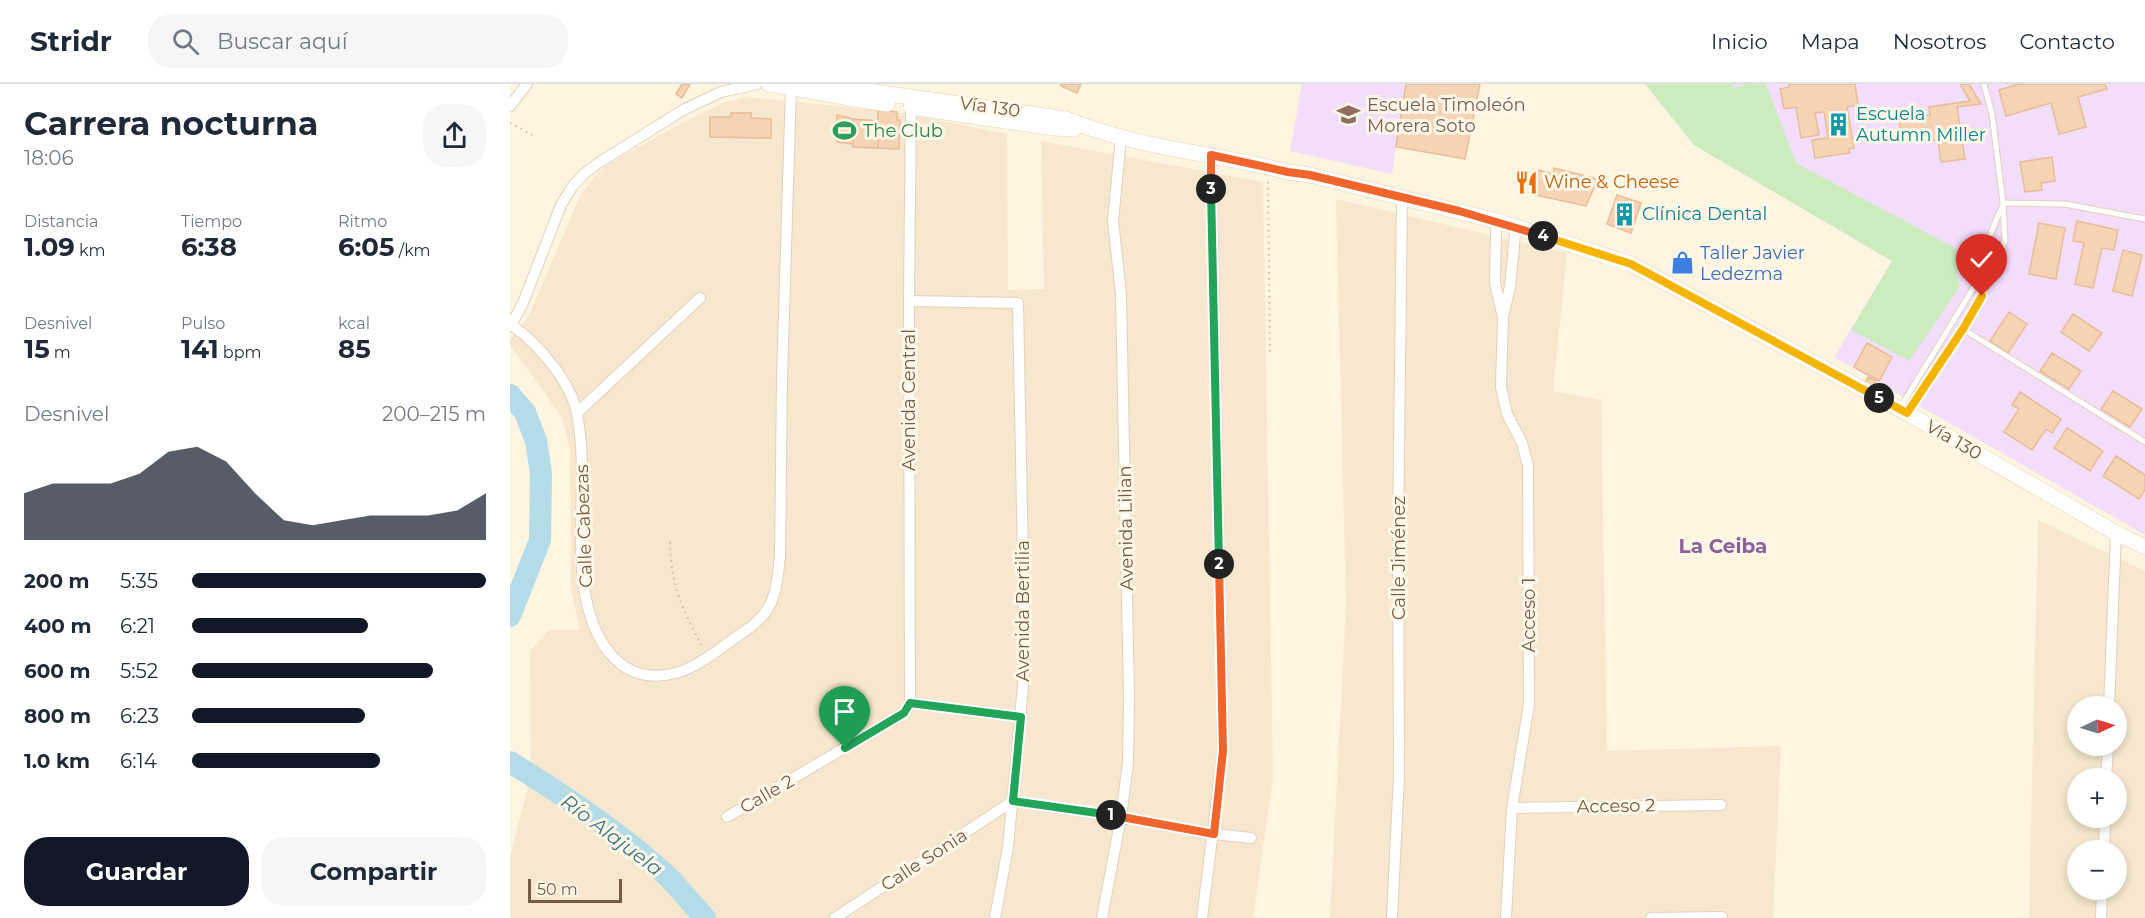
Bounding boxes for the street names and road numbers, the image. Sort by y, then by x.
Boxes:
street label: Vía 130 [958,92,1022,122]
street label: Avenida Central [898,329,920,471]
street label: Vía 130 [1922,415,1986,465]
street label: Calle Cabezas [571,464,597,588]
street label: Avenida Lilian [1114,465,1138,591]
street label: Calle Jiménez [1388,496,1410,620]
street label: Avenida Bertilia [1012,540,1034,682]
street label: Acceso 1 [1518,578,1540,652]
street label: Calle 2 [736,770,798,818]
street label: Acceso 2 [1576,794,1656,818]
street label: Calle Sonia [877,824,971,896]

